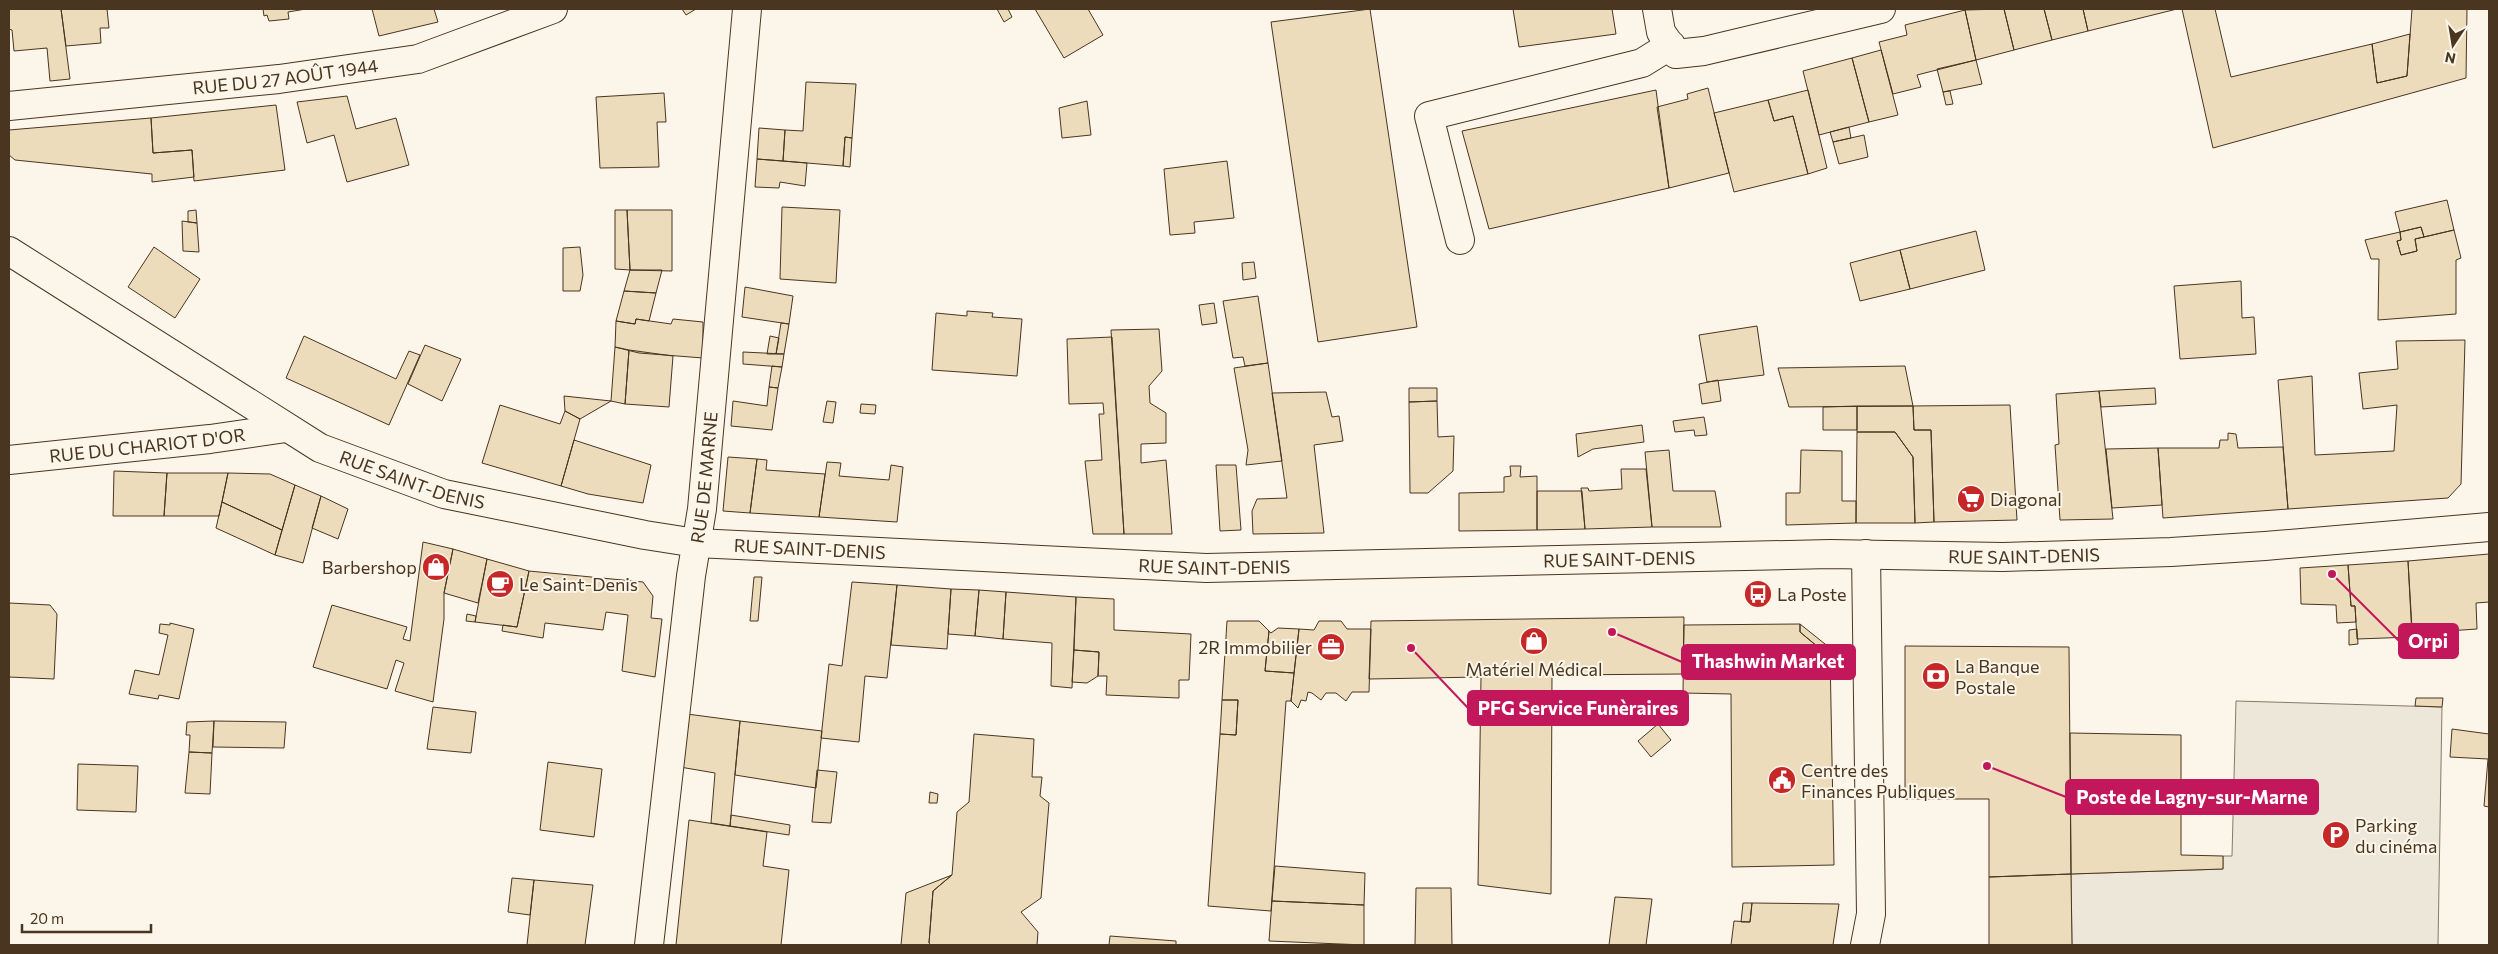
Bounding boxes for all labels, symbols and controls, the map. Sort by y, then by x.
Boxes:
north arrow [2428,20,2478,70]
text: N [2443,49,2457,68]
street label: RUE DU 27 AOÛT 1944 [192,54,380,99]
street label: RUE DE MARNE [686,410,722,545]
street label: RUE DU CHARIOT D'OR [48,423,247,467]
street label: RUE SAINT-DENIS [337,445,487,513]
supermarket icon: Diagonal [1956,484,1986,514]
place label: Diagonal [1990,488,2062,510]
street label: RUE SAINT-DENIS [733,534,886,563]
street label: RUE SAINT-DENIS [1948,543,2100,568]
street label: RUE SAINT-DENIS [1543,546,1695,571]
shop icon: Barbershop [421,552,451,582]
street label: RUE SAINT-DENIS [1138,554,1290,579]
place label: Barbershop [322,556,417,578]
cafe icon: Le Saint-Denis [485,569,515,599]
place label: Le Saint-Denis [519,573,638,595]
bus stop icon: La Poste [1743,579,1773,609]
place label: La Poste [1777,583,1847,605]
callout: Orpi [2399,624,2458,658]
shop icon: Matériel Médical [1519,626,1549,656]
text: Orpi [2408,629,2448,652]
office icon: 2R Immobilier [1316,632,1346,662]
place label: 2R Immobilier [1198,636,1312,658]
callout: Thashwin Market [1682,645,1855,679]
text: Thashwin Market [1692,649,1844,672]
place label: La Banque Postale [1955,655,2040,698]
place label: Matériel Médical [1465,658,1603,680]
bank icon: La Banque Postale [1921,661,1951,691]
callout: PFG Service Funèraires [1468,691,1688,725]
text: PFG Service Funèraires [1478,696,1678,719]
place label: Centre des Finances Publiques [1801,759,1955,802]
public building icon: Centre des Finances Publiques [1767,765,1797,795]
callout: Poste de Lagny-sur-Marne [2066,780,2318,814]
text: Poste de Lagny-sur-Marne [2076,785,2308,808]
place label: Parking du cinéma [2355,814,2437,857]
parking icon: Parking du cinéma [2321,820,2351,850]
scale bar [22,902,151,934]
text: 20 m [30,909,64,927]

